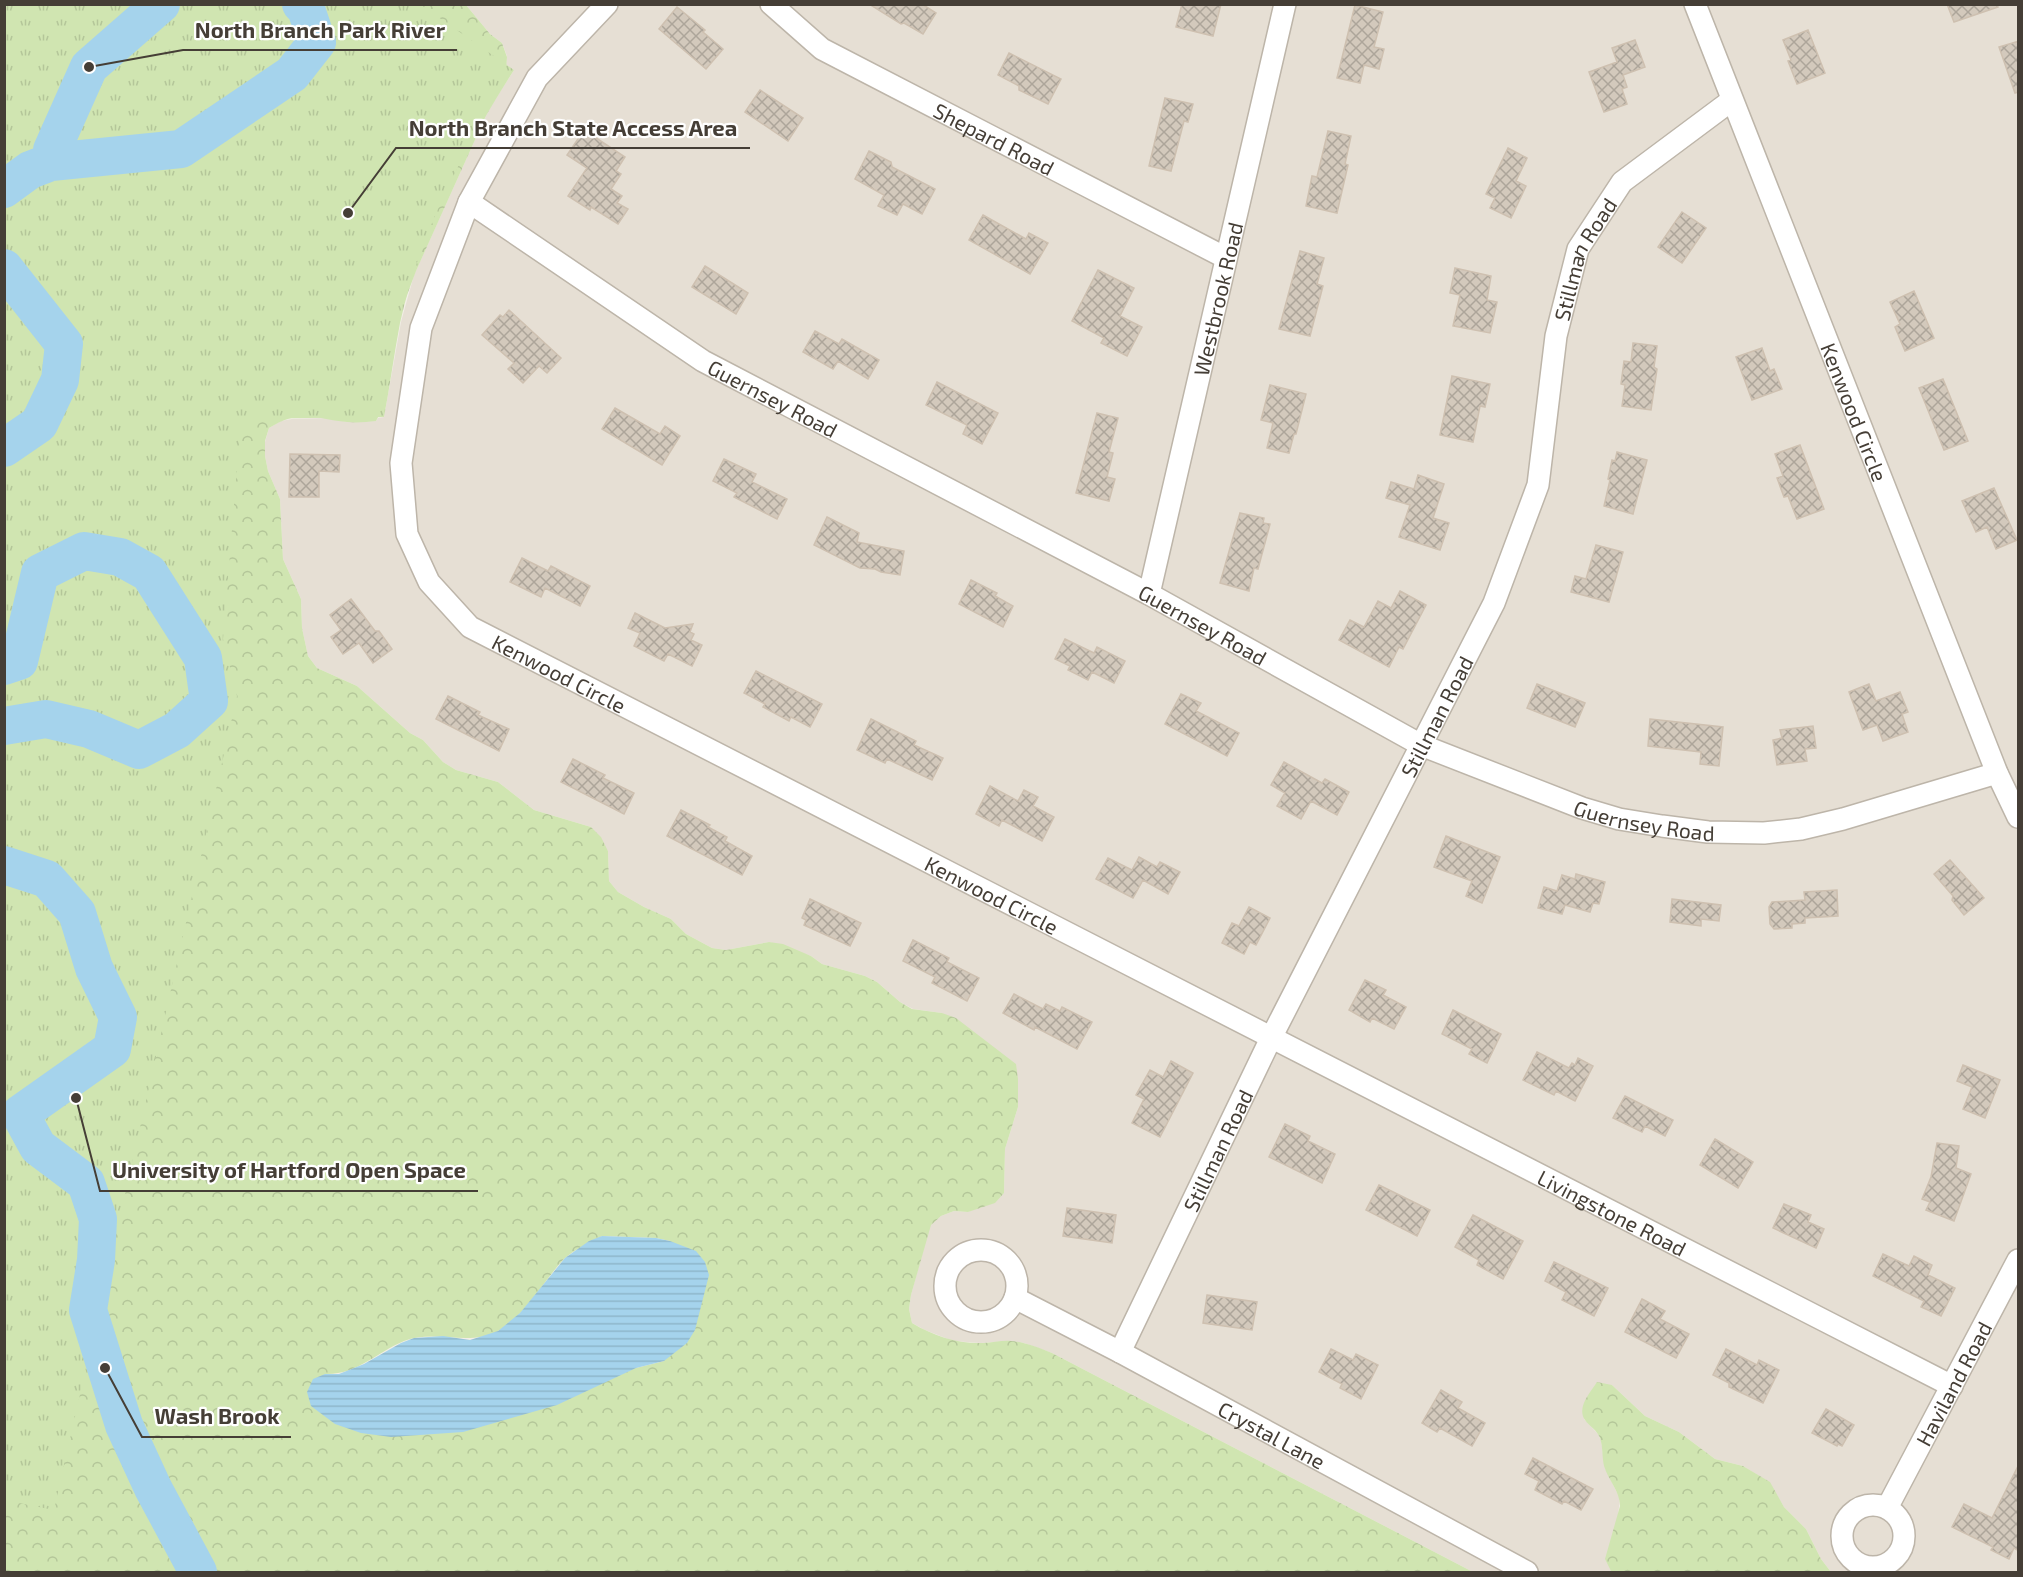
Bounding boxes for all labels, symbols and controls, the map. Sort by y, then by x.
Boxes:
callout: North Branch Park River [183,10,457,50]
text: North Branch Park River [195,16,446,42]
street label: Shepard Road [930,97,1059,180]
callout: North Branch State Access Area [396,108,750,148]
text: North Branch State Access Area [409,114,737,140]
street label: Stillman Road [1548,193,1621,323]
street label: Westbrook Road [1187,219,1247,378]
street label: Kenwood Circle [1817,339,1894,485]
street label: Guernsey Road [704,354,842,442]
street label: Guernsey Road [1135,579,1272,670]
street label: Kenwood Circle [488,628,630,717]
street label: Stillman Road [1395,652,1477,781]
street label: Guernsey Road [1571,794,1715,845]
street label: Kenwood Circle [921,850,1063,939]
street label: Stillman Road [1177,1085,1257,1215]
callout: University of Hartford Open Space [100,1151,478,1191]
text: University of Hartford Open Space [112,1156,466,1183]
street label: Livingstone Road [1534,1164,1691,1260]
street label: Haviland Road [1910,1317,1996,1450]
street label: Crystal Lane [1214,1395,1330,1473]
callout: Wash Brook [142,1397,291,1437]
text: Wash Brook [155,1402,280,1428]

